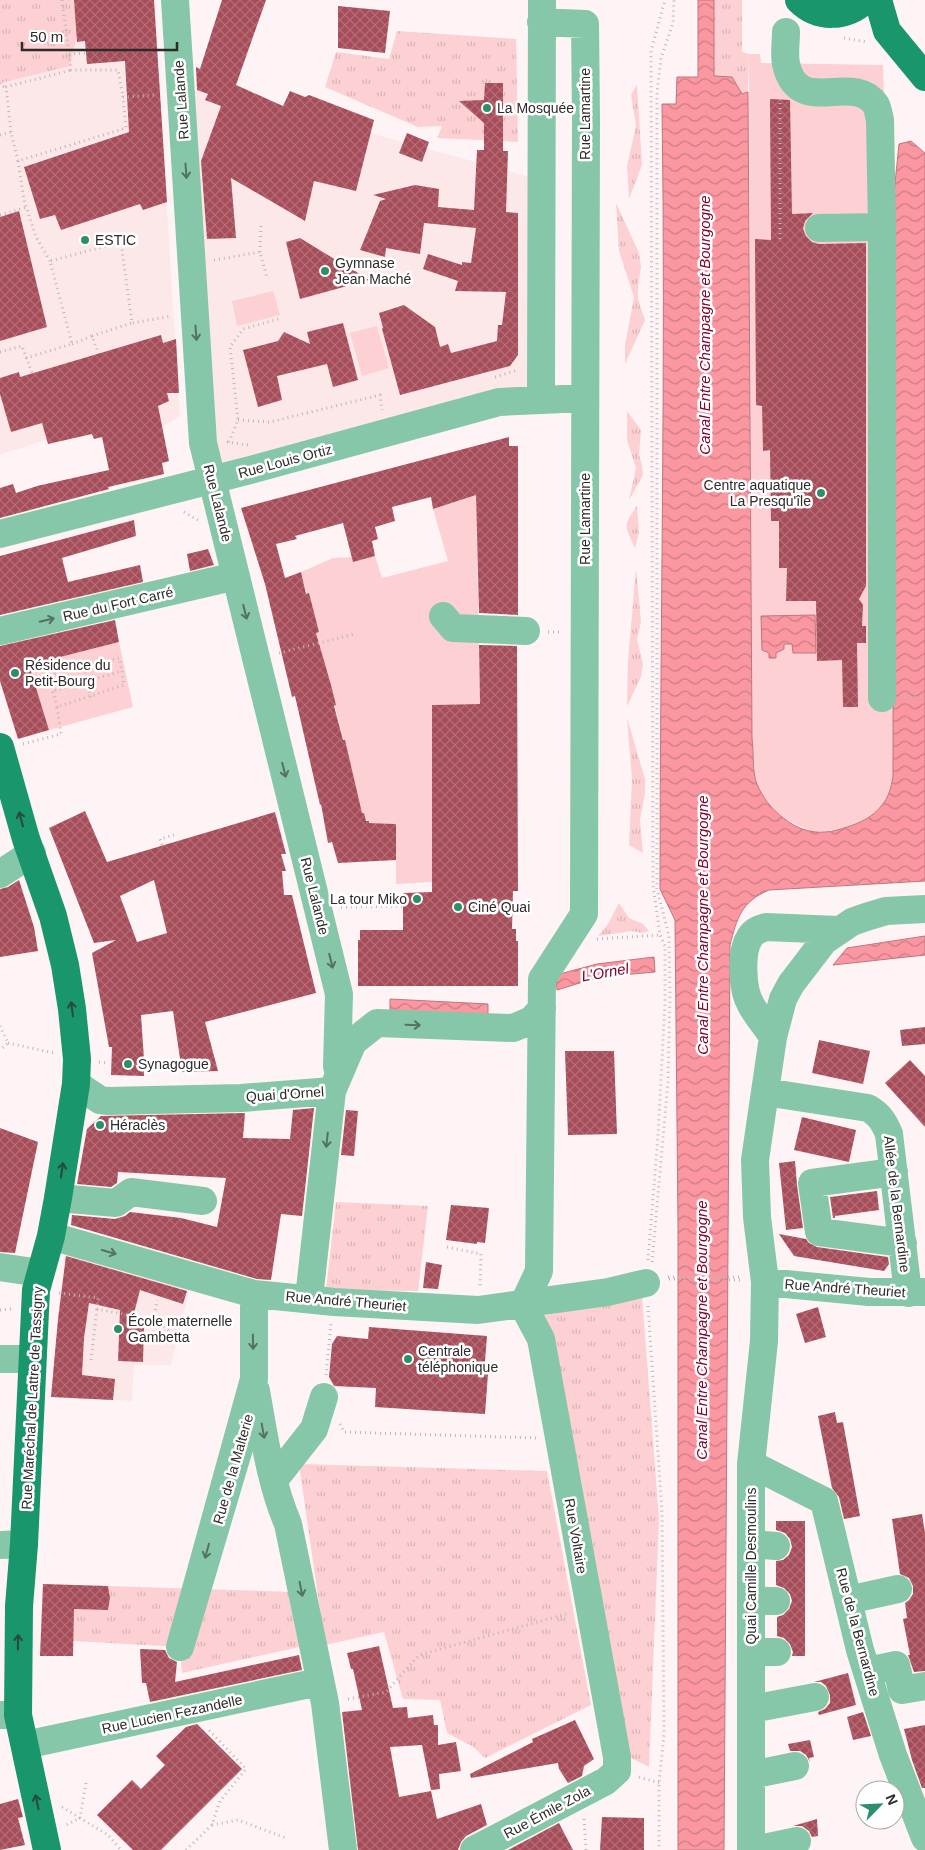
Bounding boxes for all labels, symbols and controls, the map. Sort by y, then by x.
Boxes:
scale bar [22,20,178,52]
text: 50 m [30,28,63,45]
street label: Rue Lalande [170,60,192,140]
street label: Rue Lamartine [577,68,593,160]
place label: La Mosquée [497,100,574,116]
marker: La Mosquée [481,102,493,114]
one-way arrow [181,163,190,179]
water label: Canal Entre Champagne et Bourgogne [696,195,713,455]
place label: ESTIC [95,232,136,248]
marker: ESTIC [79,234,91,246]
place label: Gymnase Jean Maché [335,255,411,287]
marker: Gymnase Jean Maché [319,265,331,277]
one-way arrow [191,325,200,341]
street label: Rue Louis Ortiz [236,441,334,481]
street label: Rue Lalande [201,463,235,544]
street label: Rue Lamartine [577,473,593,565]
place label: Centre aquatique La Presqu'île [704,477,811,509]
marker: Centre aquatique La Presqu'île [815,487,827,499]
street label: Rue du Fort Carré [61,583,175,624]
one-way arrow [241,603,250,619]
one-way arrow [39,615,55,624]
place label: Résidence du Petit-Bourg [25,657,111,689]
marker: Résidence du Petit-Bourg [9,667,21,679]
one-way arrow [280,761,289,777]
water label: Canal Entre Champagne et Bourgogne [694,795,711,1055]
one-way arrow [16,812,25,828]
street label: Rue Lalande [298,856,332,937]
place label: La tour Miko [330,891,407,907]
marker: La tour Miko [411,893,423,905]
place label: Ciné Quai [468,899,530,915]
marker: Ciné Quai [452,901,464,913]
one-way arrow [327,953,336,969]
water label: L'Ornel [580,959,631,985]
one-way arrow [67,1002,77,1018]
one-way arrow [405,1020,421,1029]
place label: Synagogue [138,1056,209,1072]
marker: Synagogue [122,1058,134,1070]
street label: Quai d'Ornel [245,1083,325,1105]
place label: Héraclès [110,1117,165,1133]
marker: Héraclès [94,1119,106,1131]
one-way arrow [322,1131,332,1147]
street label: Allée de la Bernardine [881,1135,913,1274]
one-way arrow [58,1163,68,1179]
water label: Canal Entre Champagne et Bourgogne [693,1200,710,1460]
one-way arrow [101,1248,117,1258]
street label: Rue André Theuriet [784,1276,906,1300]
street label: Rue Maréchal de Lattre de Tassigny [18,1286,46,1510]
street label: Rue André Theuriet [285,1288,407,1314]
place label: École maternelle Gambetta [128,1313,232,1345]
marker: École maternelle Gambetta [112,1323,124,1335]
one-way arrow [248,1334,258,1350]
place label: Centrale téléphonique [418,1343,498,1375]
marker: Centrale téléphonique [402,1353,414,1365]
street label: Rue de la Malterie [210,1412,256,1526]
one-way arrow [259,1423,268,1439]
street label: Quai Camille Desmoulins [743,1487,759,1645]
street label: Rue Voltaire [561,1497,591,1575]
one-way arrow [201,1543,211,1559]
street label: Rue de la Bernardine [833,1566,883,1698]
one-way arrow [297,1580,306,1596]
one-way arrow [14,1634,23,1650]
street label: Rue Lucien Fezandelle [100,1691,244,1737]
north arrow [855,1780,905,1830]
street label: Rue Émile Zola [501,1782,593,1842]
text: N [883,1792,901,1808]
one-way arrow [32,1795,41,1811]

